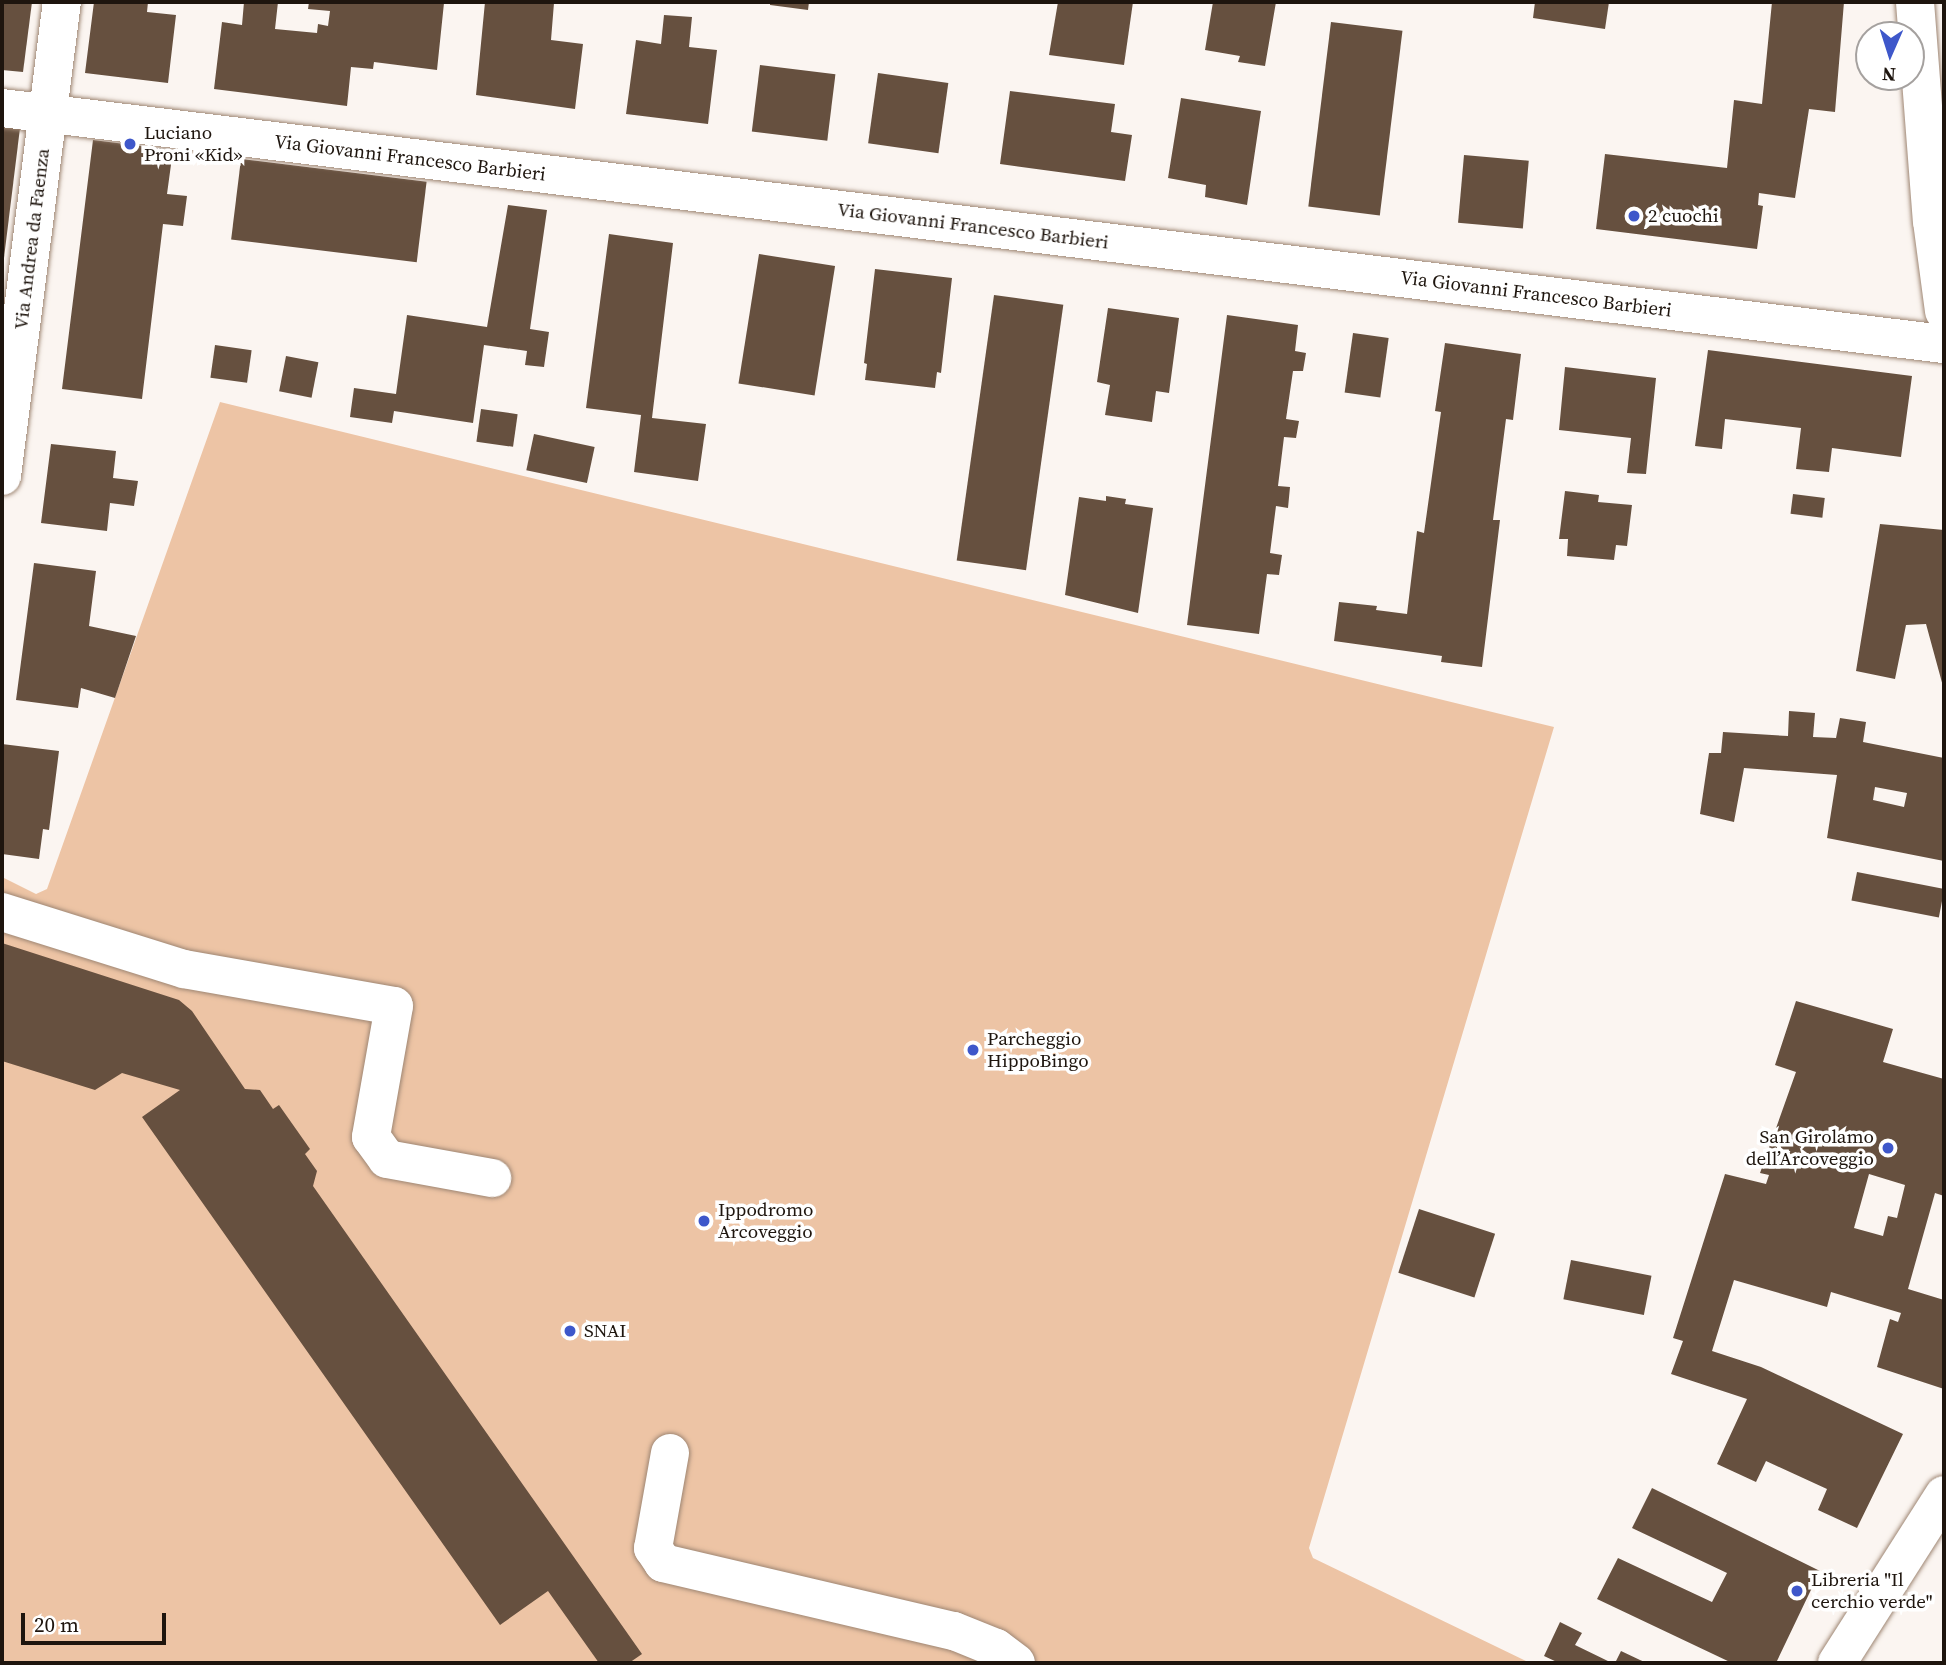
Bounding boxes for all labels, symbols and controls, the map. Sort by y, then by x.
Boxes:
north arrow [1855,21,1925,91]
text: N [1881,62,1897,88]
place label: Luciano Proni «Kid» [144,122,242,166]
street label: Via Giovanni Francesco Barbieri [273,130,547,186]
marker: Luciano Proni «Kid» [122,136,138,152]
street label: Via Andrea da Faenza [10,147,54,331]
street label: Via Giovanni Francesco Barbieri [836,198,1110,254]
place label: 2 cuochi [1648,205,1719,227]
marker: 2 cuochi [1626,208,1642,224]
street label: Via Giovanni Francesco Barbieri [1399,266,1673,322]
place label: Parcheggio HippoBingo [987,1028,1089,1072]
marker: Parcheggio HippoBingo [965,1042,981,1058]
place label: San Girolamo dell’Arcoveggio [1746,1126,1874,1170]
marker: San Girolamo dell’Arcoveggio [1880,1140,1896,1156]
place label: Ippodromo Arcoveggio [718,1199,813,1243]
marker: Ippodromo Arcoveggio [696,1213,712,1229]
place label: SNAI [584,1320,626,1342]
marker: SNAI [562,1323,578,1339]
place label: Libreria "Il cerchio verde" [1811,1569,1932,1613]
marker: Libreria "Il cerchio verde" [1789,1583,1805,1599]
scale bar [24,1598,170,1642]
text: 20 m [34,1610,79,1639]

